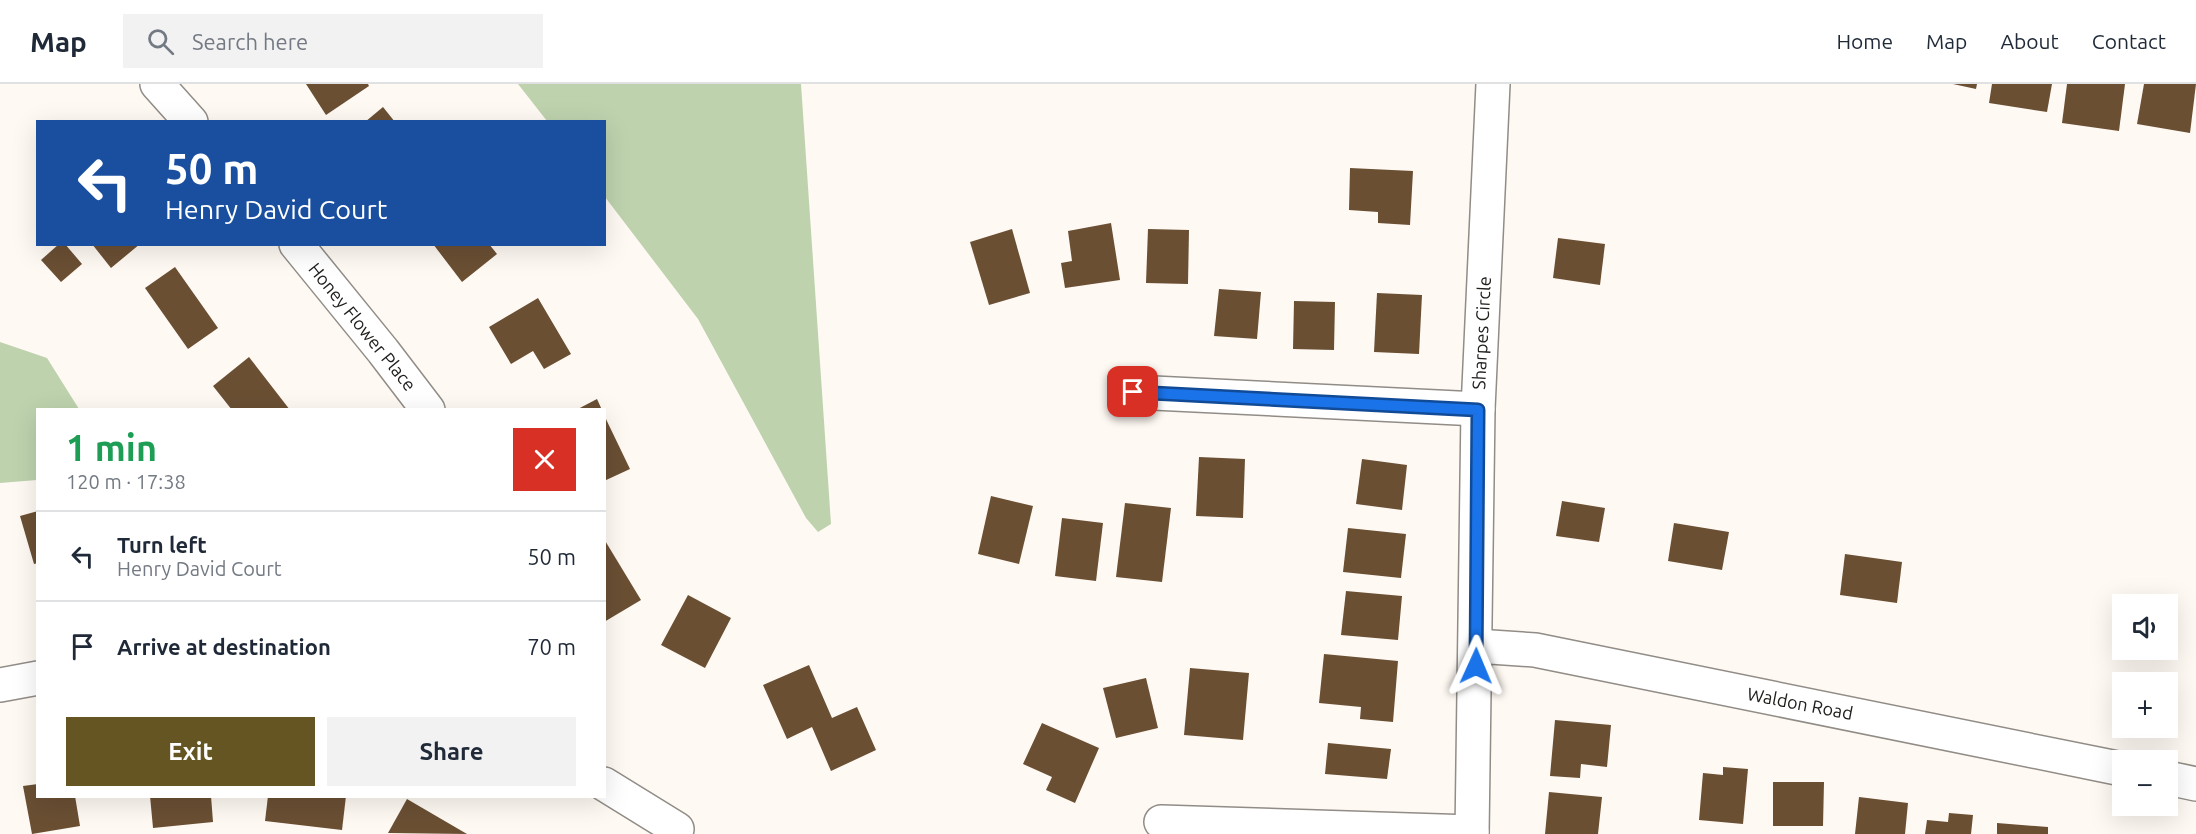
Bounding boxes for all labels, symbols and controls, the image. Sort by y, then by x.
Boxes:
search box [123,14,543,68]
icon: search [144,25,177,58]
text: Map [30,26,87,57]
text: Search here [192,29,308,54]
text: Home [1836,29,1893,53]
text: Map [1926,29,1967,53]
text: About [2000,29,2059,53]
text: Contact [2092,29,2166,53]
icon: left [66,144,144,222]
text: 50 m [165,145,259,192]
text: Henry David Court [165,194,387,224]
street label: Honey Flower Place [305,258,420,394]
street label: Sharpes Circle [1468,276,1494,390]
pin [1107,366,1158,417]
icon: arrive [1116,375,1149,408]
text: 1 min [66,427,157,468]
button: close [513,428,576,491]
text: 120 m · 17:38 [66,470,186,493]
text: Turn left [117,532,207,557]
icon: left [66,540,99,573]
text: 50 m [527,544,576,569]
text: Henry David Court [117,557,282,580]
map controls [2112,594,2178,816]
button: sound [2112,594,2178,660]
icon: arrive [66,630,99,663]
text: Arrive at destination [117,634,331,659]
text: 70 m [527,634,576,659]
position arrow [1444,634,1508,698]
button: + [2112,672,2178,738]
street label: Waldon Road [1746,683,1855,723]
button: Exit [66,717,315,786]
button: Share [327,717,576,786]
button: − [2112,750,2178,816]

